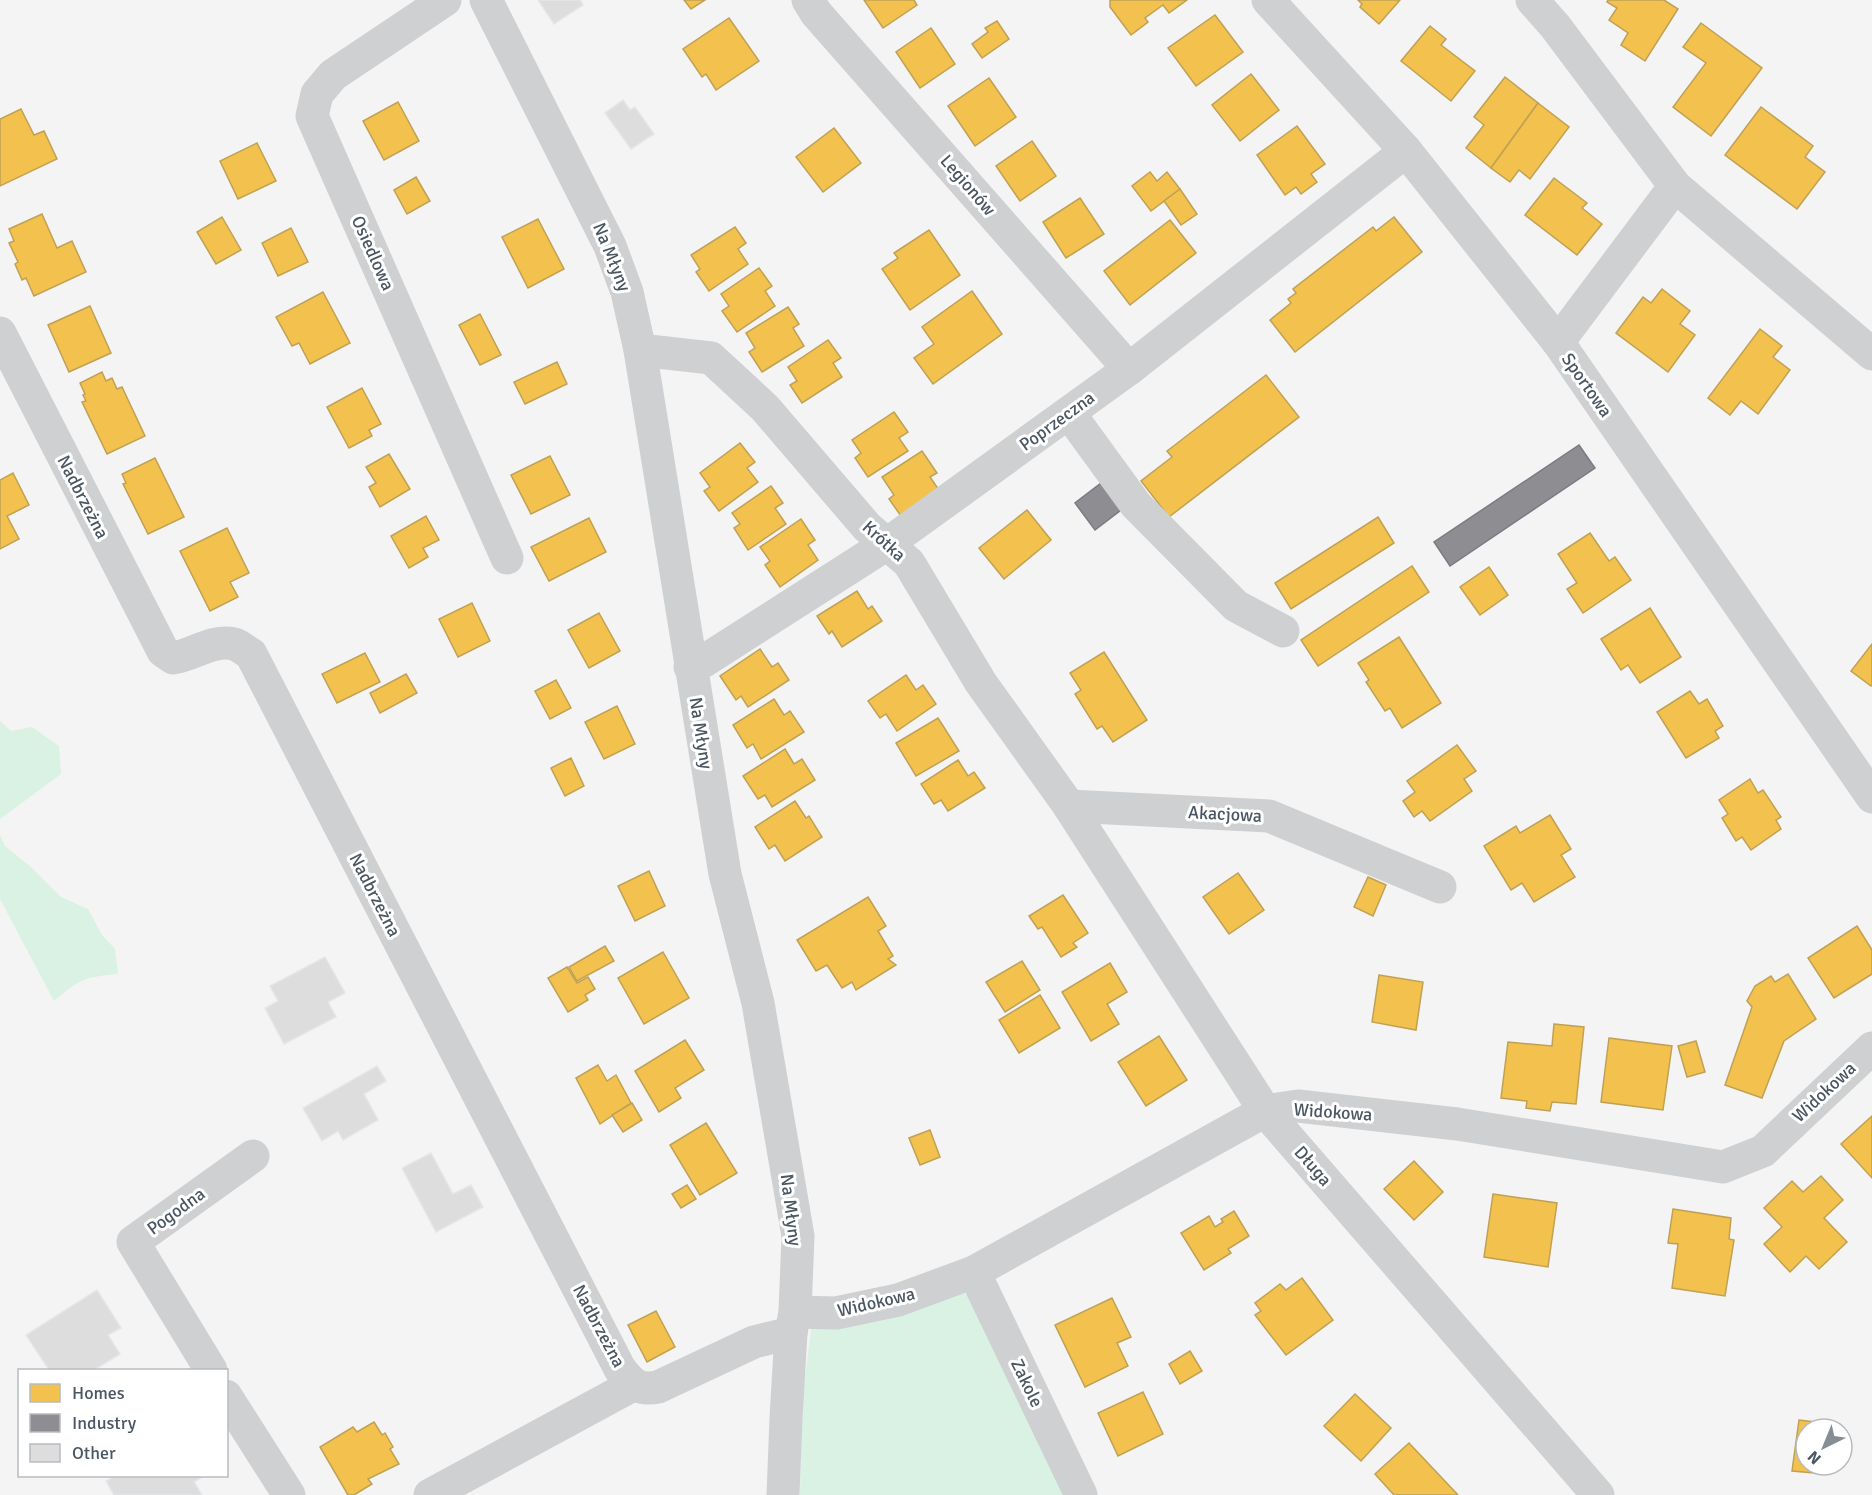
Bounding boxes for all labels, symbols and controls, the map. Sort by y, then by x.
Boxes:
street label: Legionów [936,150,1000,220]
street label: Osiedlowa [347,212,399,294]
street label: Na Młyny [588,219,636,295]
street label: Sportowa [1557,349,1617,421]
street label: Poprzeczna [1015,386,1099,456]
street label: Nadbrzeżna [53,452,113,542]
street label: Krótka [858,516,910,566]
street label: Na Młyny [684,695,718,771]
street label: Akacjowa [1188,801,1262,827]
street label: Nadbrzeżna [345,850,405,940]
street label: Widokowa [1788,1057,1860,1127]
street label: Widokowa [1293,1098,1373,1126]
street label: Długa [1290,1141,1336,1191]
street label: Na Młyny [776,1173,806,1248]
street label: Pogodna [143,1183,209,1239]
street label: Nadbrzeżna [568,1281,630,1371]
street label: Widokowa [835,1282,917,1322]
street label: Zakole [1006,1355,1048,1411]
legend [18,1369,228,1477]
text: Homes [72,1382,125,1404]
text: Industry [72,1412,137,1434]
north arrow [1794,1417,1854,1477]
text: Other [72,1442,116,1464]
text: N [1804,1446,1825,1468]

